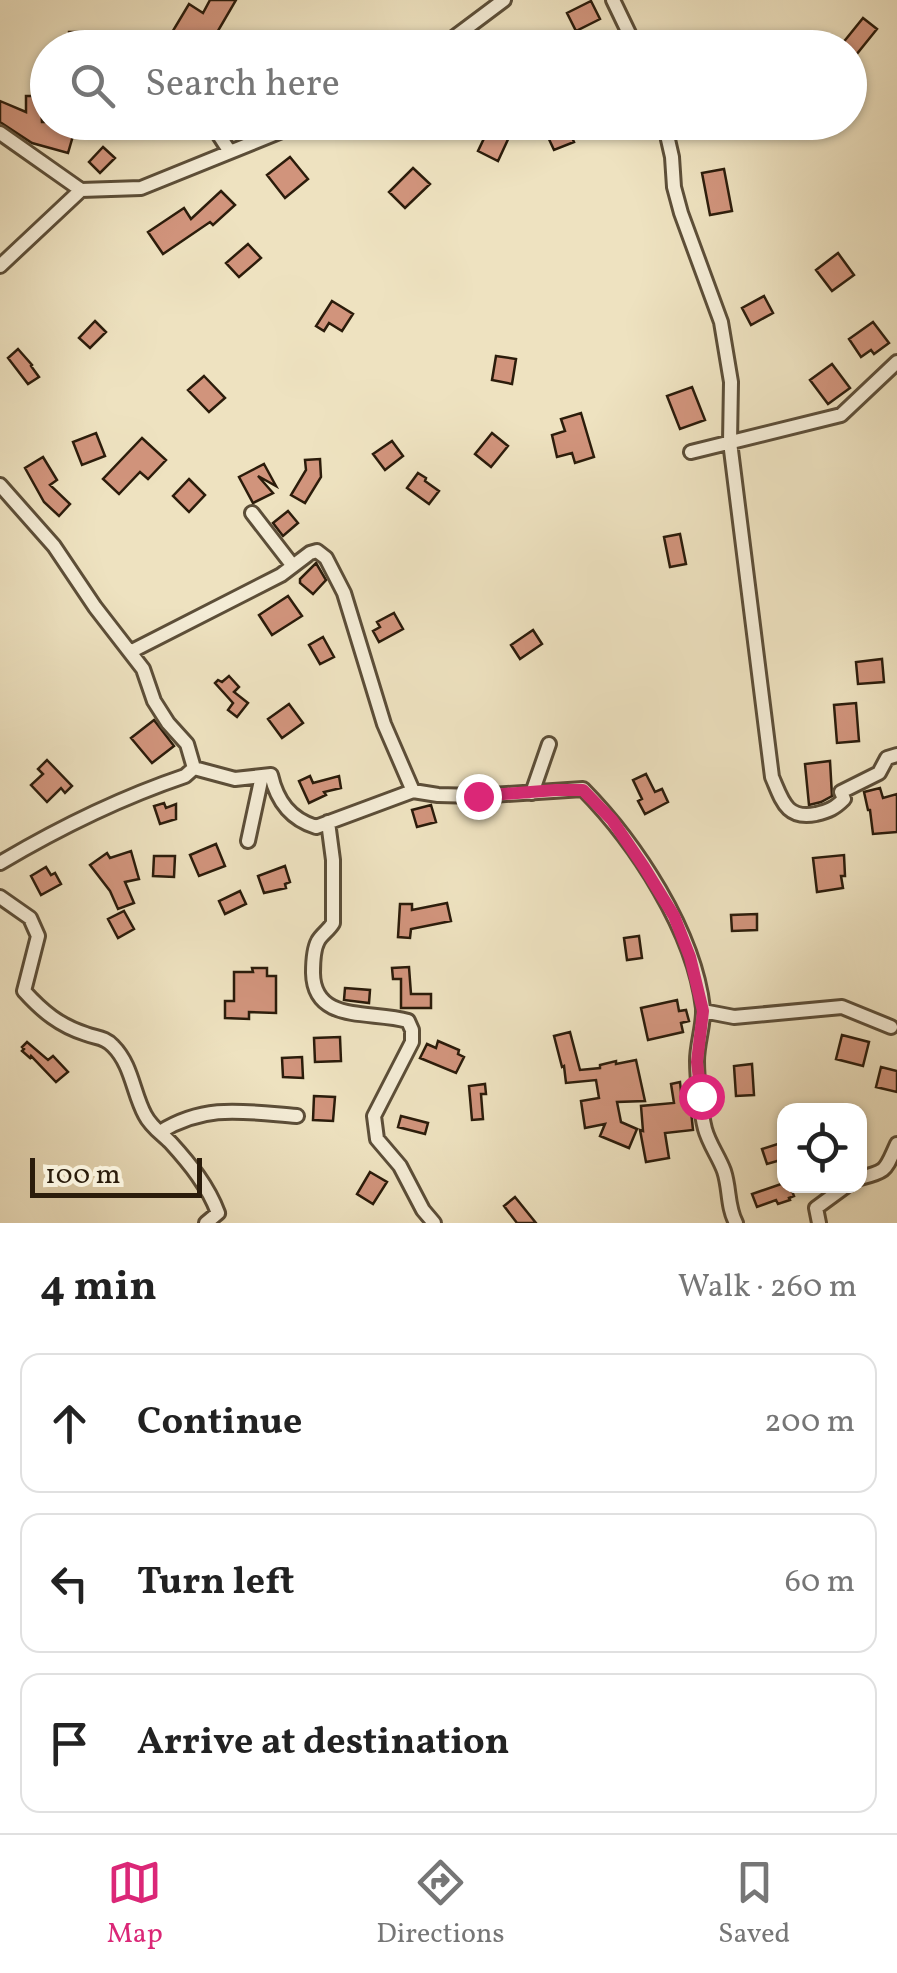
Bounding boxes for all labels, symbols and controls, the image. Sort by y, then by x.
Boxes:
search box [30,30,867,140]
icon: search [65,58,120,113]
text: Search here [145,59,340,112]
route end [456,774,502,820]
route start [679,1074,725,1120]
map controls [777,1103,867,1193]
button: locate [777,1103,867,1193]
scale bar [30,1153,202,1198]
text: 100 m [45,1156,120,1195]
text: 4 min [40,1259,157,1318]
text: Walk · 260 m [678,1266,857,1310]
icon: ahead [42,1396,97,1451]
text: Continue [137,1397,302,1450]
text: 200 m [764,1401,855,1445]
icon: left [42,1556,97,1611]
text: Turn left [137,1557,294,1610]
text: 60 m [785,1561,855,1605]
icon: arrive [42,1716,97,1771]
text: Arrive at destination [137,1717,510,1770]
tab: Map [107,1855,163,1954]
tab: Directions [376,1855,505,1954]
tab: Saved [718,1855,790,1954]

